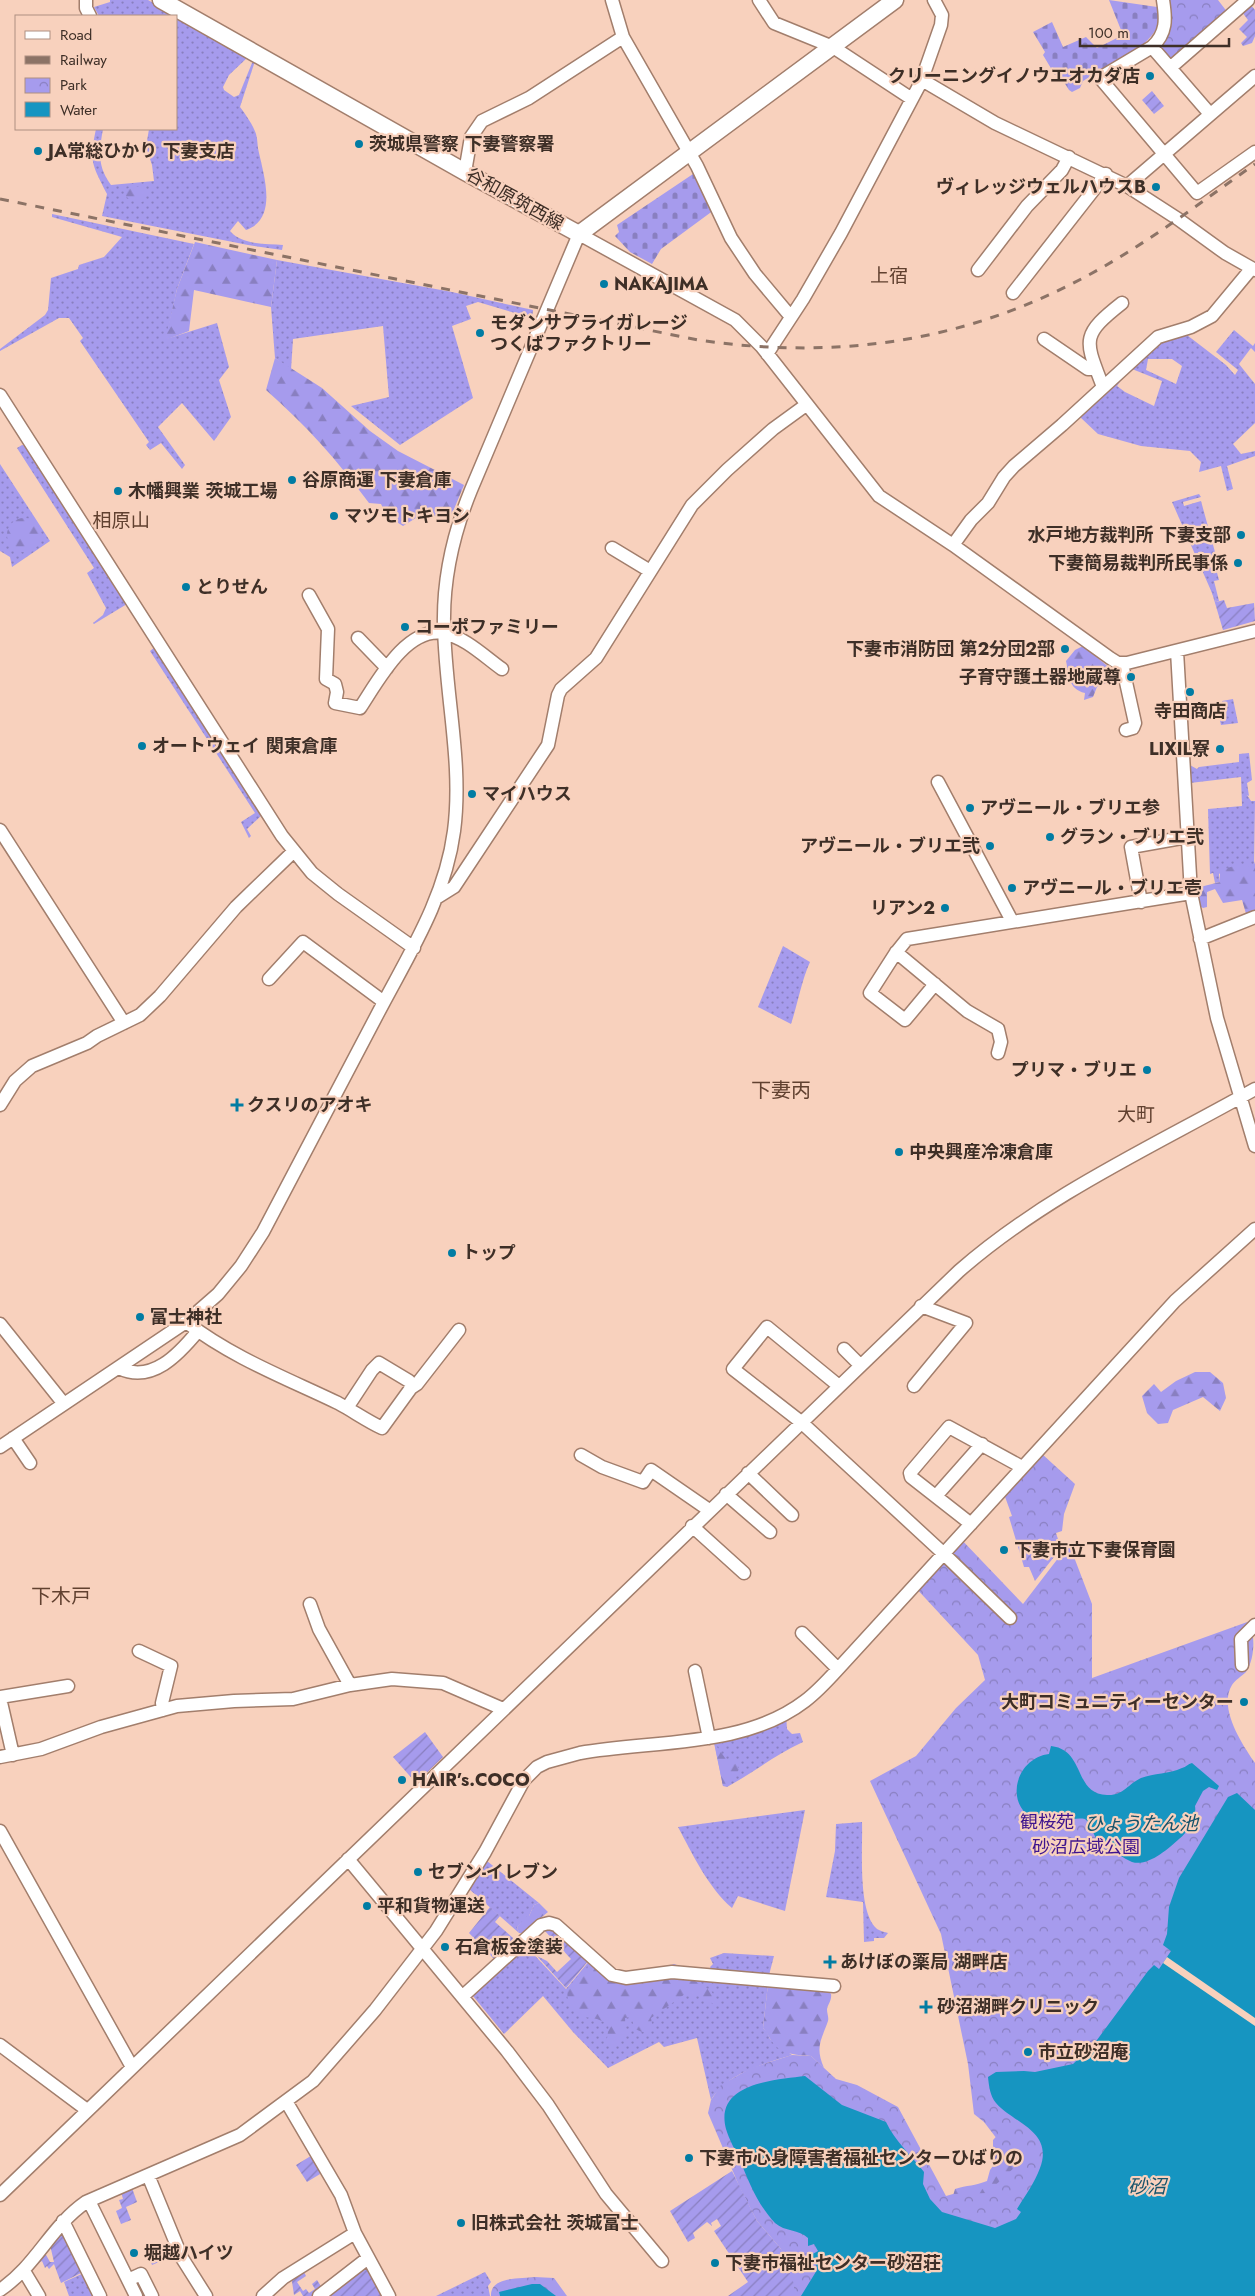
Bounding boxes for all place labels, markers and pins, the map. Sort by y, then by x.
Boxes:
place label: クリーニングイノウエオカダ店 [888,63,1140,89]
marker: クリーニングイノウエオカダ店 [1144,70,1156,82]
place label: 茨城県警察 下妻警察署 [369,131,554,157]
place label: JA常総ひかり 下妻支店 [45,138,235,164]
marker: 茨城県警察 下妻警察署 [353,138,365,150]
marker: JA常総ひかり 下妻支店 [32,145,44,157]
place label: ヴィレッジウェルハウスB [936,174,1146,200]
marker: ヴィレッジウェルハウスB [1150,181,1162,193]
place label: NAKAJIMA [614,271,709,297]
marker: NAKAJIMA [598,278,610,290]
place label: モダンサプライガレージ つくばファクトリー [490,310,688,357]
marker: モダンサプライガレージ つくばファクトリー [474,327,486,339]
place label: 谷原商運 下妻倉庫 [302,467,451,493]
marker: 谷原商運 下妻倉庫 [286,474,298,486]
place label: 木幡興業 茨城工場 [128,478,277,504]
marker: 木幡興業 茨城工場 [112,485,124,497]
place label: マツモトキヨシ [344,503,470,529]
marker: マツモトキヨシ [328,510,340,522]
place label: 水戸地方裁判所 下妻支部 [1028,522,1231,548]
marker: 水戸地方裁判所 下妻支部 [1235,529,1247,541]
place label: 下妻簡易裁判所民事係 [1048,550,1228,576]
marker: 下妻簡易裁判所民事係 [1232,557,1244,569]
place label: とりせん [196,574,268,600]
marker: とりせん [180,581,192,593]
place label: コーポファミリー [415,614,559,640]
marker: コーポファミリー [399,621,411,633]
place label: 下妻市消防団 第2分団2部 [846,636,1055,662]
marker: 下妻市消防団 第2分団2部 [1059,643,1071,655]
place label: 子育守護土器地蔵尊 [959,664,1121,690]
marker: 子育守護土器地蔵尊 [1125,671,1137,683]
marker: 寺田商店 [1184,686,1196,698]
place label: 寺田商店 [1154,698,1226,724]
place label: オートウェイ 関東倉庫 [152,733,337,759]
place label: LIXIL寮 [1149,736,1210,762]
marker: オートウェイ 関東倉庫 [136,740,148,752]
marker: LIXIL寮 [1214,743,1226,755]
place label: マイハウス [482,781,572,807]
marker: マイハウス [466,788,478,800]
place label: アヴニール・ブリエ参 [980,795,1160,821]
marker: アヴニール・ブリエ参 [964,802,976,814]
place label: グラン・ブリエ弐 [1060,824,1204,850]
marker: グラン・ブリエ弐 [1044,831,1056,843]
place label: アヴニール・ブリエ弐 [800,833,980,859]
marker: アヴニール・ブリエ弐 [984,840,996,852]
place label: アヴニール・ブリエ壱 [1022,875,1202,901]
marker: アヴニール・ブリエ壱 [1006,882,1018,894]
place label: リアン2 [870,895,935,921]
marker: リアン2 [939,902,951,914]
place label: プリマ・ブリエ [1011,1057,1137,1083]
marker: プリマ・ブリエ [1141,1064,1153,1076]
place label: クスリのアオキ [247,1092,372,1118]
marker: クスリのアオキ [231,1099,243,1111]
place label: 中央興産冷凍倉庫 [909,1139,1053,1165]
marker: 中央興産冷凍倉庫 [893,1146,905,1158]
place label: トップ [462,1240,516,1266]
marker: トップ [446,1247,458,1259]
place label: 富士神社 [150,1304,222,1330]
marker: 富士神社 [134,1311,146,1323]
place label: 下妻市立下妻保育園 [1014,1537,1176,1563]
marker: 下妻市立下妻保育園 [998,1544,1010,1556]
place label: 大町コミュニティーセンター [1001,1689,1234,1715]
marker: 大町コミュニティーセンター [1238,1696,1250,1708]
place label: HAIR’s.COCO [412,1767,530,1793]
marker: HAIR’s.COCO [396,1774,408,1786]
place label: セブン-イレブン [428,1859,558,1885]
marker: セブン-イレブン [412,1866,424,1878]
place label: 平和貨物運送 [377,1893,485,1919]
marker: 平和貨物運送 [361,1900,373,1912]
place label: 石倉板金塗装 [455,1934,563,1960]
marker: 石倉板金塗装 [439,1941,451,1953]
place label: あけぼの薬局 湖畔店 [840,1949,1007,1975]
marker: あけぼの薬局 湖畔店 [824,1956,836,1968]
place label: 砂沼湖畔クリニック [937,1994,1099,2020]
marker: 砂沼湖畔クリニック [919,2000,933,2014]
place label: 市立砂沼庵 [1038,2039,1128,2065]
marker: 市立砂沼庵 [1022,2046,1034,2058]
place label: 下妻市心身障害者福祉センターひばりの [699,2145,1023,2171]
marker: 下妻市心身障害者福祉センターひばりの [683,2152,695,2164]
place label: 旧株式会社 茨城富士 [471,2210,638,2236]
marker: 旧株式会社 茨城富士 [455,2217,467,2229]
place label: 堀越ハイツ [144,2240,234,2266]
marker: 堀越ハイツ [128,2247,140,2259]
place label: 下妻市福祉センター砂沼荘 [725,2250,941,2276]
marker: 下妻市福祉センター砂沼荘 [709,2257,721,2269]

